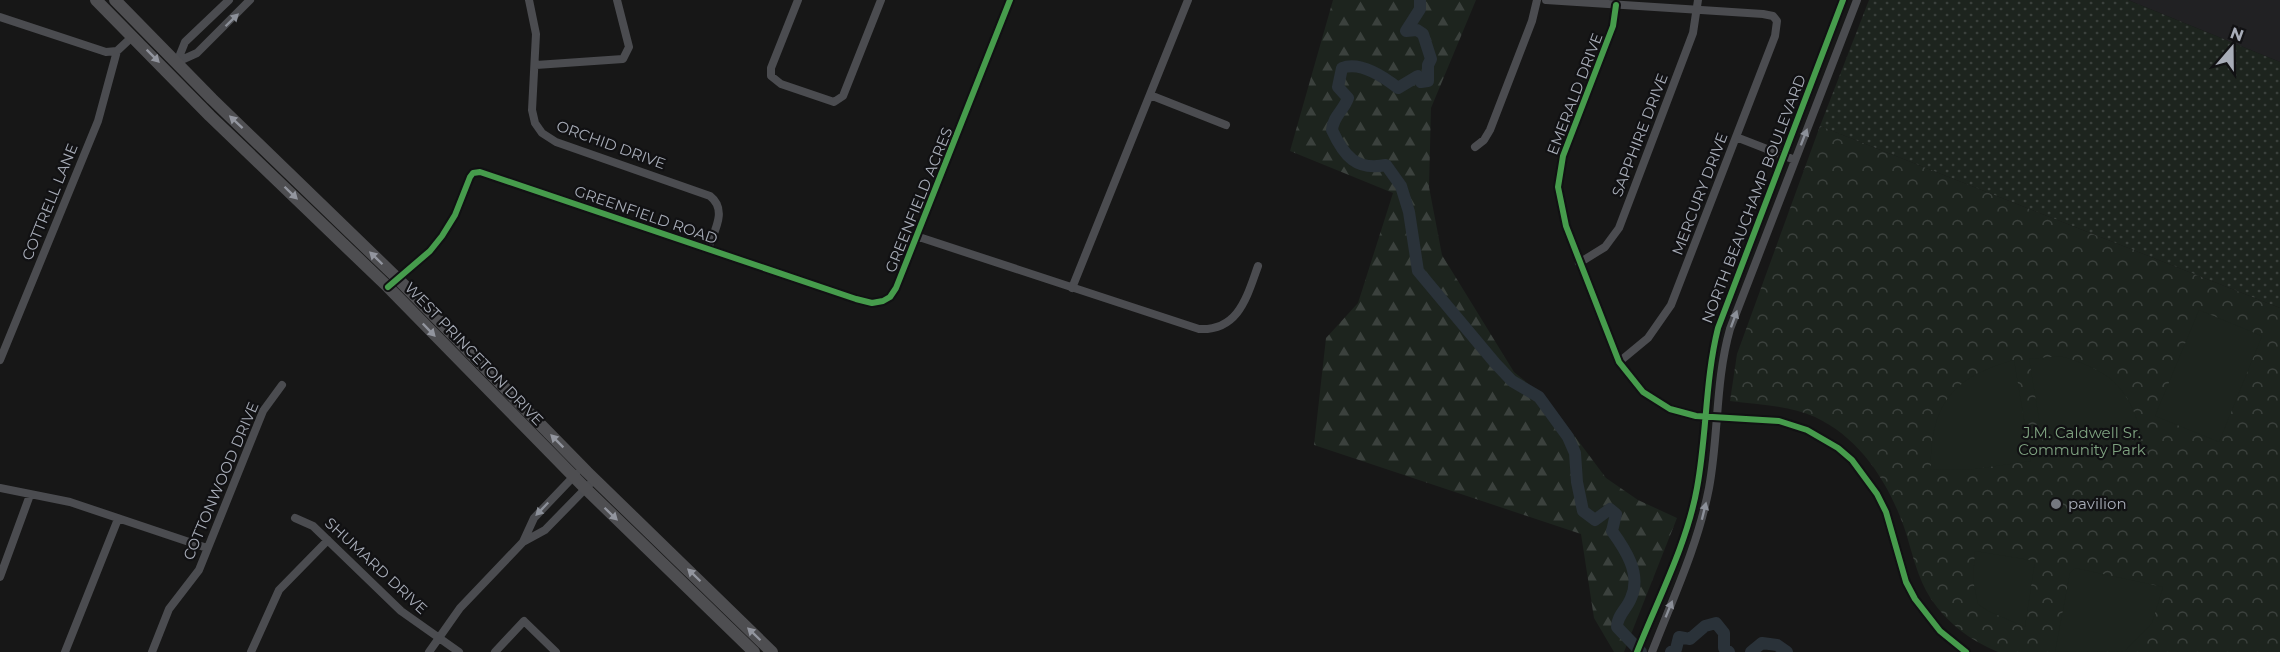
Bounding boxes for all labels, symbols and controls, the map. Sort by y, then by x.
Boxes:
one-way arrow [224,14,238,28]
north arrow [2202,18,2262,78]
text: N [2228,23,2246,46]
street label: EMERALD DRIVE [1543,30,1607,157]
one-way arrow [145,48,159,62]
street label: SAPPHIRE DRIVE [1607,70,1672,199]
street label: NORTH BEAUCHAMP BOULEVARD [1697,72,1810,326]
one-way arrow [229,115,244,129]
street label: ORCHID DRIVE [554,116,668,173]
street label: GREENFIELD ACRES [881,124,956,275]
one-way arrow [1800,128,1809,146]
street label: MERCURY DRIVE [1667,130,1732,258]
street label: COTTRELL LANE [17,141,82,263]
street label: GREENFIELD ROAD [572,181,720,248]
one-way arrow [284,186,299,200]
one-way arrow [369,251,384,265]
street label: WEST PRINCETON DRIVE [401,278,548,429]
one-way arrow [1729,310,1739,328]
one-way arrow [422,323,436,337]
street label: COTTONWOOD DRIVE [179,399,262,563]
park label: J.M. Caldwell Sr. Community Park [2018,423,2146,459]
one-way arrow [551,435,565,449]
place label: pavilion [2068,494,2127,513]
marker: pavilion [2049,497,2063,511]
one-way arrow [535,502,549,517]
one-way arrow [1699,502,1709,520]
one-way arrow [604,506,618,520]
street label: SHUMARD DRIVE [321,513,432,618]
one-way arrow [687,569,701,583]
one-way arrow [1665,600,1674,618]
one-way arrow [746,627,761,641]

